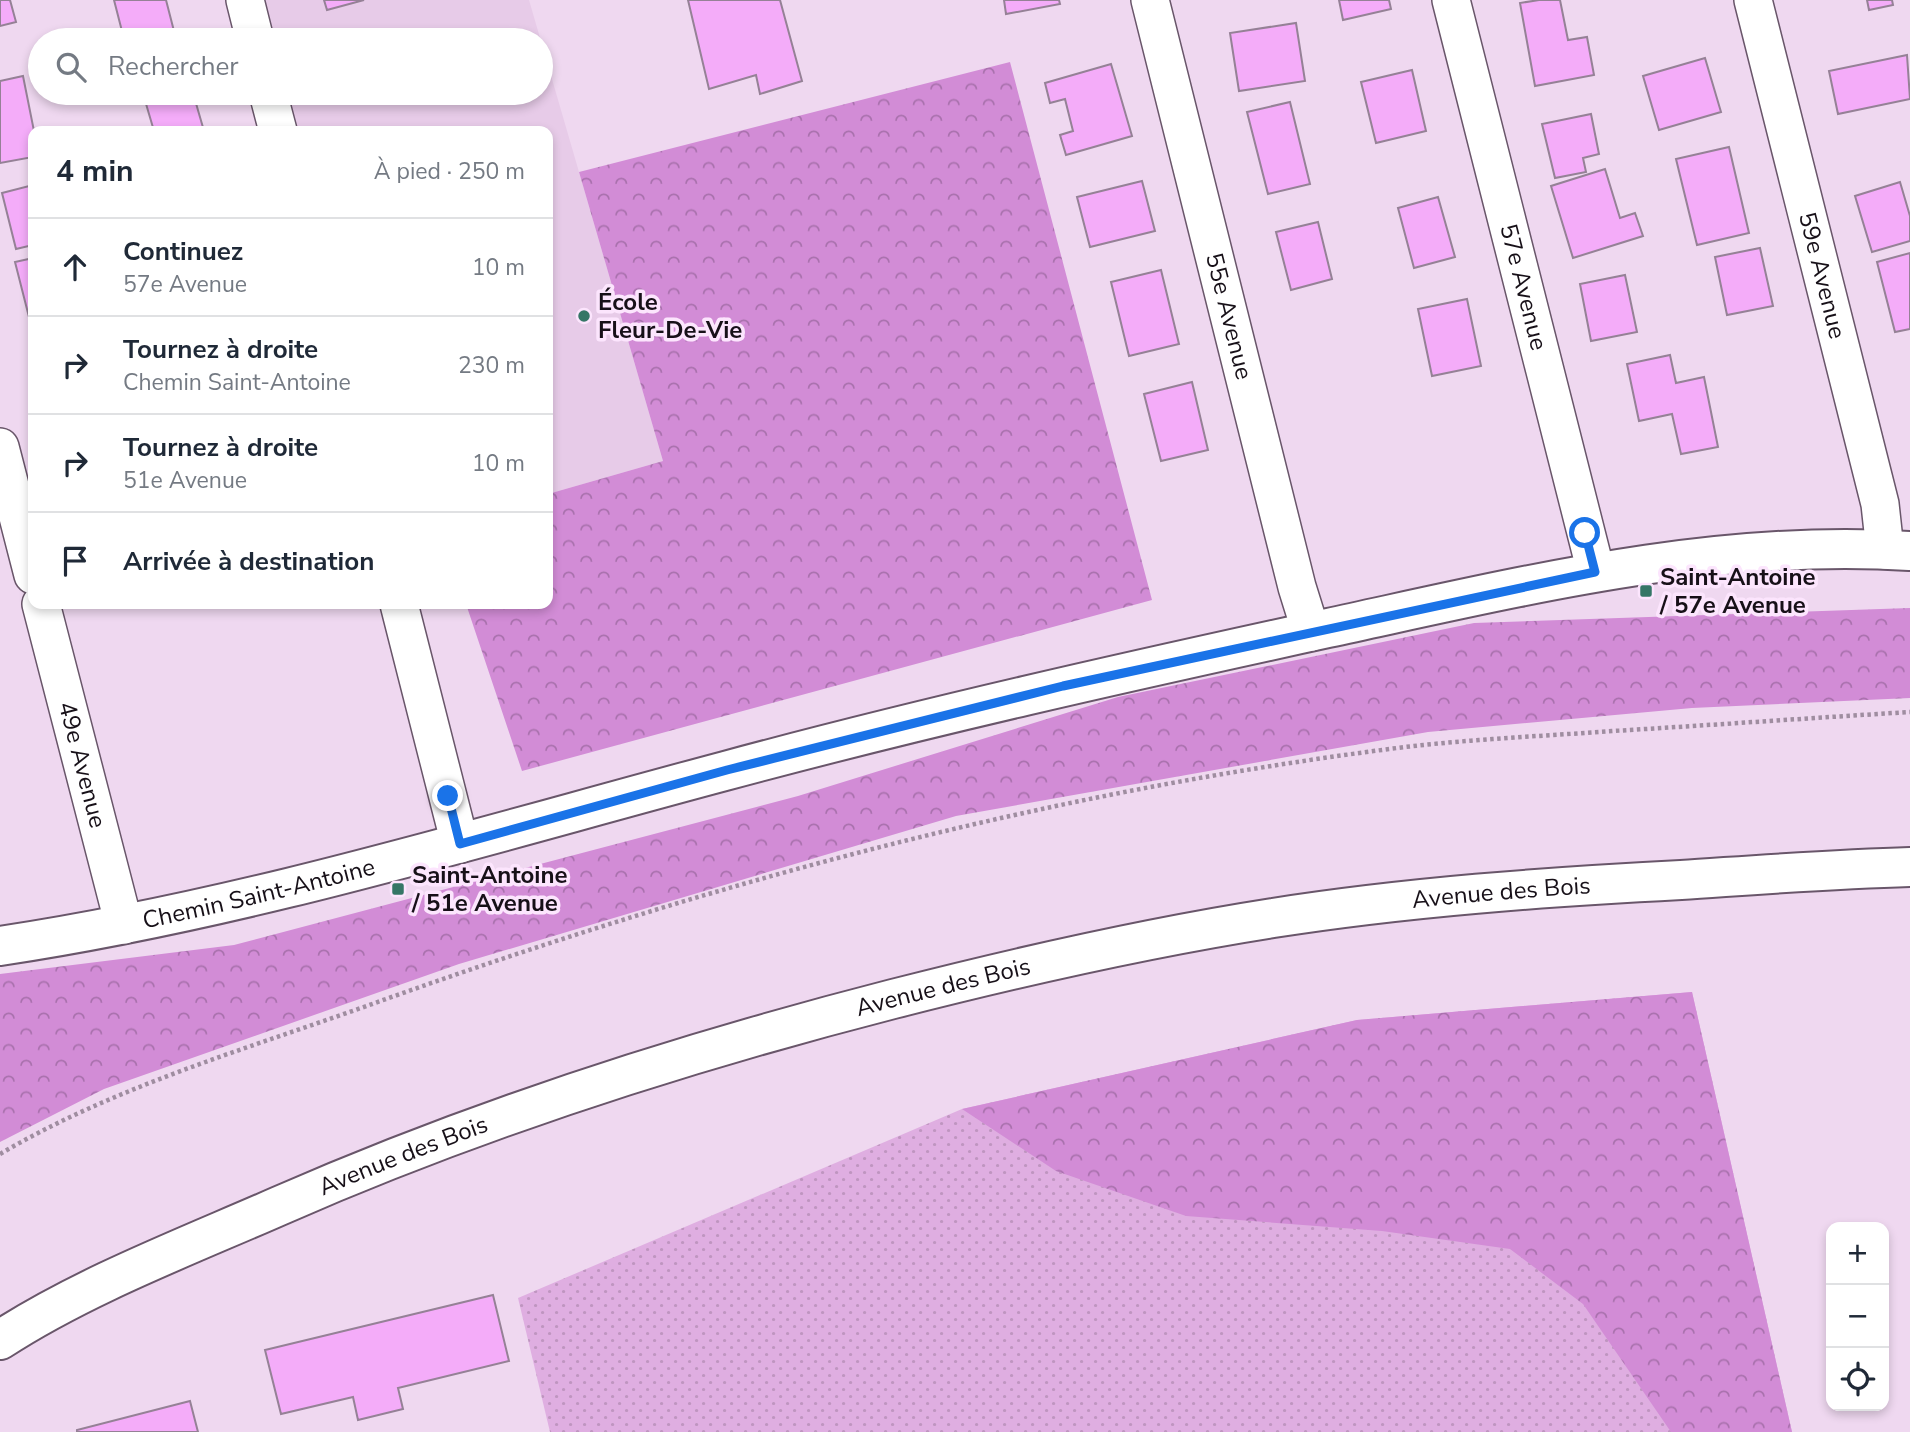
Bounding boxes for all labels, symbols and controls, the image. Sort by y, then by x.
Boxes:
search box [28,28,553,105]
icon: search [52,48,90,86]
text: Rechercher [108,49,239,84]
text: 4 min [56,151,134,192]
text: À pied · 250 m [374,156,525,187]
street label: 59e Avenue [1791,209,1854,342]
street label: 57e Avenue [1492,220,1555,354]
text: Continuez [123,234,243,269]
icon: ahead [56,248,94,286]
street label: 55e Avenue [1198,250,1260,383]
text: 10 m [472,252,525,283]
text: 57e Avenue [123,269,247,300]
place label: École Fleur-De-Vie [598,286,742,346]
marker: École Fleur-De-Vie [576,308,592,324]
text: Tournez à droite [123,332,318,367]
icon: right [56,346,94,384]
text: 230 m [458,350,525,381]
text: Chemin Saint-Antoine [123,367,351,398]
text: Tournez à droite [123,430,318,465]
icon: right [56,444,94,482]
text: 10 m [472,448,525,479]
text: 51e Avenue [123,465,247,496]
route start [1569,517,1600,548]
icon: arrive [56,542,94,580]
text: Arrivée à destination [123,544,374,579]
place label: Saint-Antoine / 57e Avenue [1659,561,1816,621]
marker: Saint-Antoine / 57e Avenue [1638,583,1654,599]
street label: 49e Avenue [51,698,114,831]
route end [432,780,463,811]
street label: Chemin Saint-Antoine [140,851,378,936]
place label: Saint-Antoine / 51e Avenue [411,859,568,919]
street label: Avenue des Bois [1410,869,1592,916]
marker: Saint-Antoine / 51e Avenue [390,881,406,897]
street label: Avenue des Bois [852,950,1034,1024]
street label: Avenue des Bois [314,1108,492,1203]
map controls [1826,1222,1889,1411]
button: + [1826,1222,1889,1285]
button: − [1826,1285,1889,1348]
button: locate [1826,1348,1889,1411]

